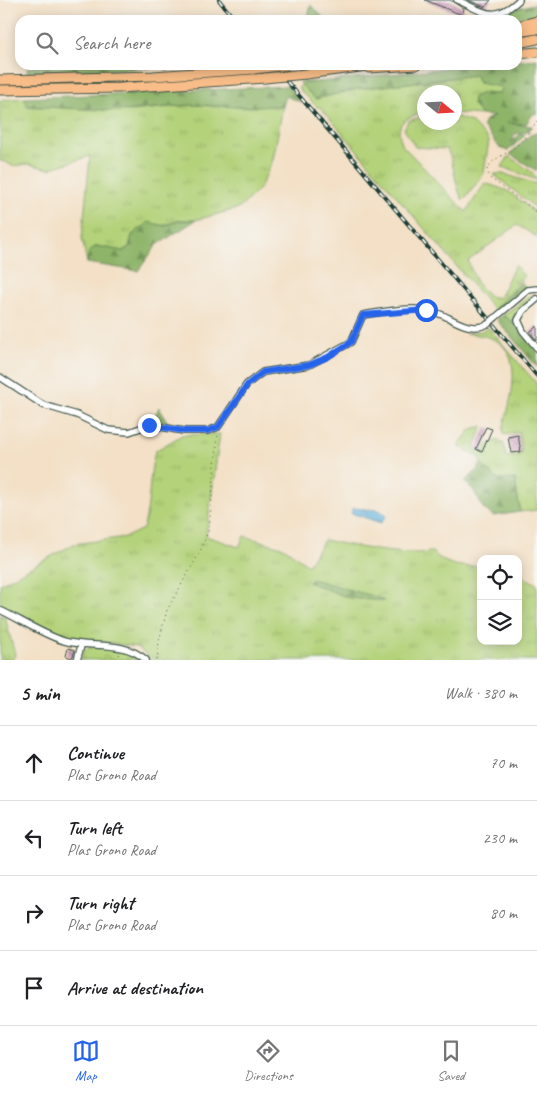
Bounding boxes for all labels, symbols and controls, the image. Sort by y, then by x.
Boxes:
search box [15,15,522,70]
icon: search [33,29,61,57]
text: Search here [73,31,150,55]
north arrow [417,85,462,130]
route start [415,299,438,322]
route end [138,414,161,437]
map controls [477,555,522,645]
button: locate [477,555,522,600]
button: layers [477,600,522,645]
text: 5 min [20,680,60,706]
text: Walk · 380 m [445,683,517,703]
text: Continue [67,741,124,765]
icon: ahead [20,749,48,777]
text: 70 m [490,753,517,773]
text: Plas Grono Road [67,765,156,785]
text: Turn left [67,816,122,840]
icon: left [20,824,48,852]
text: 230 m [483,828,517,848]
text: Plas Grono Road [67,840,156,860]
text: Turn right [67,891,134,915]
icon: right [20,899,48,927]
text: 80 m [490,903,517,923]
text: Plas Grono Road [67,915,156,935]
icon: arrive [20,974,48,1002]
text: Arrive at destination [67,976,203,1000]
tab: Map [72,1037,100,1084]
tab: Directions [244,1037,293,1084]
tab: Saved [437,1037,465,1084]

